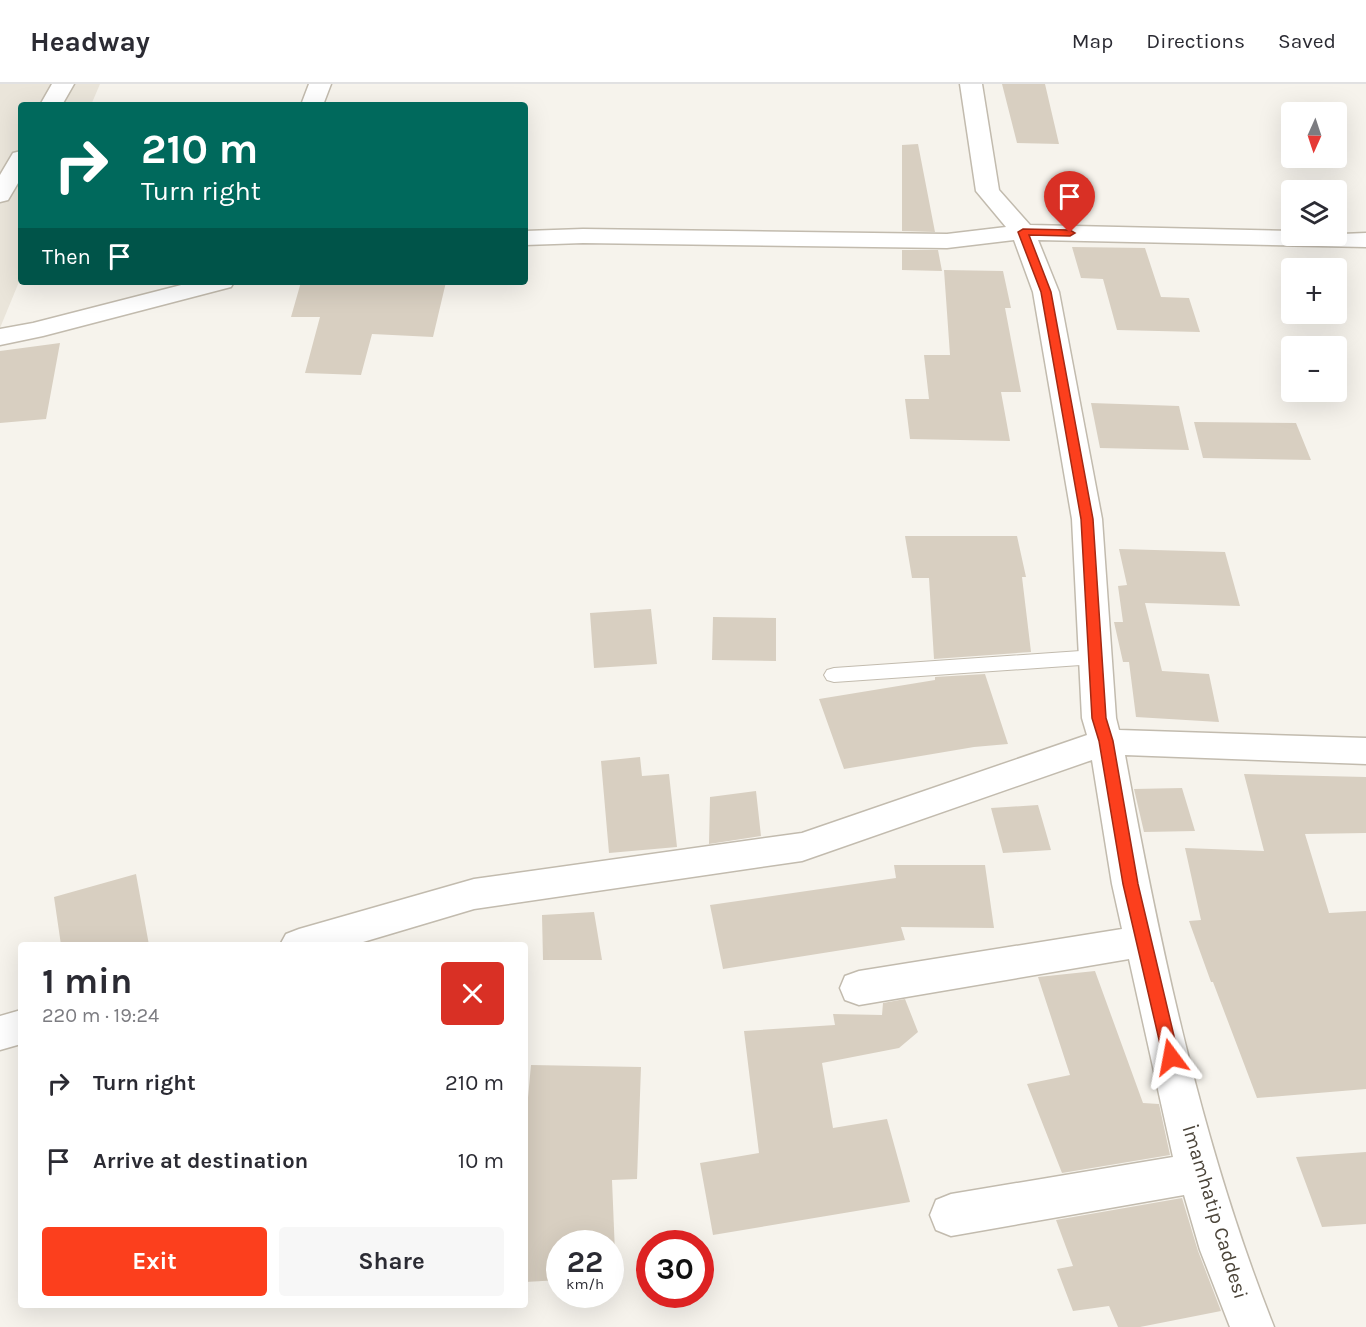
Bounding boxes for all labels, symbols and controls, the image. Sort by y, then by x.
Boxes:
text: Headway [30,25,150,58]
text: Map [1072,29,1113,53]
text: Directions [1146,29,1245,53]
text: Saved [1278,29,1336,53]
north arrow [1281,102,1347,168]
map controls [1281,102,1347,402]
text: 210 m [141,124,258,174]
icon: right [42,126,120,204]
pin [1044,171,1095,233]
text: Turn right [141,175,261,207]
icon: arrive [1053,180,1086,213]
button: layers [1281,180,1347,246]
icon: arrive [103,240,136,273]
text: Then [42,244,91,270]
button: + [1281,258,1347,324]
button: − [1281,336,1347,402]
text: 1 min [42,960,132,1002]
button: close [441,962,504,1025]
text: 220 m · 19:24 [42,1004,159,1027]
position arrow [1139,1025,1203,1089]
icon: right [42,1067,75,1100]
text: Turn right [93,1070,196,1096]
text: 210 m [445,1070,504,1096]
street label: İmamhatip Caddesi [1178,1122,1252,1302]
icon: arrive [42,1145,75,1178]
text: Arrive at destination [93,1148,308,1174]
text: 10 m [458,1148,504,1174]
button: Exit [42,1227,267,1296]
button: Share [279,1227,504,1296]
speed limit sign: 30 [636,1230,714,1308]
text: 22 [567,1244,603,1280]
text: km/h [566,1275,604,1293]

